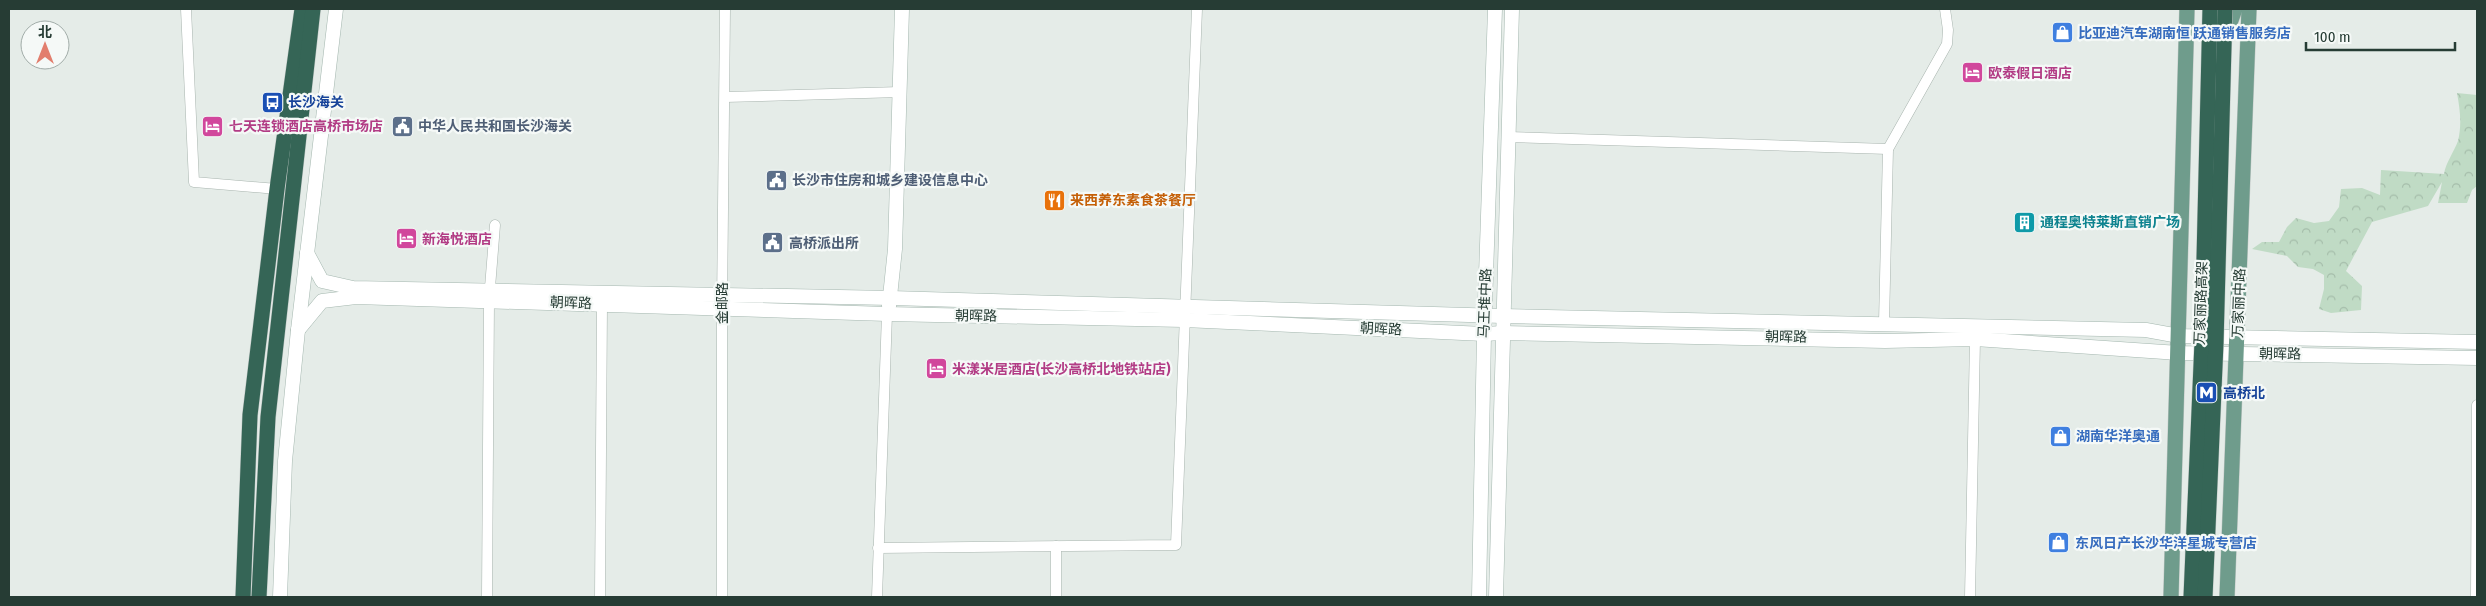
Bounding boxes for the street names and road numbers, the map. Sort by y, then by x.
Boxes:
street label: 万家丽路高架 [2191,261,2211,345]
street label: 马王堆中路 [1475,268,1495,338]
street label: 万家丽中路 [2229,268,2249,338]
street label: 金邮路 [714,282,731,324]
street label: 朝晖路 [550,294,592,312]
street label: 朝晖路 [955,307,997,325]
street label: 朝晖路 [1360,319,1402,339]
street label: 朝晖路 [1765,328,1807,346]
street label: 朝晖路 [2259,345,2301,363]

